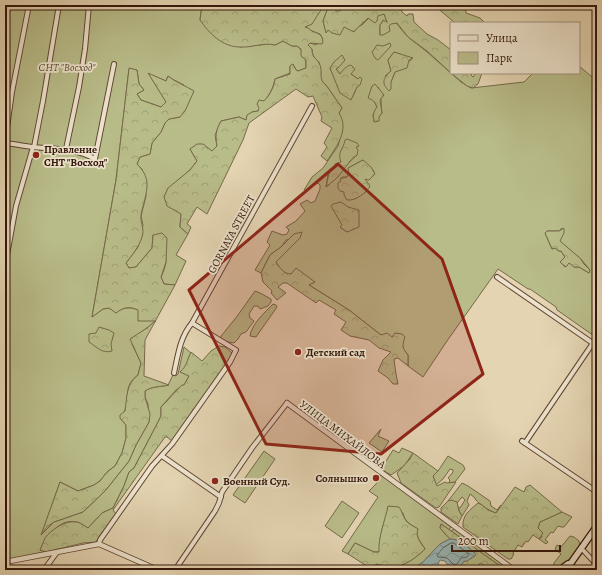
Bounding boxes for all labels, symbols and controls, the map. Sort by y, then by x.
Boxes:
legend [450,22,580,74]
text: Улица [486,30,518,46]
text: Парк [486,50,512,66]
park label: СНТ "Восход" [39,60,96,75]
place label: Правление СНТ "Восход" [44,142,108,170]
marker: Правление СНТ "Восход" [31,150,41,160]
street label: GORNAYA STREET [204,192,259,276]
place label: Детский сад [306,345,365,360]
marker: Детский сад [293,347,303,357]
street label: УЛИЦА МИХАЙЛОВА [296,397,390,472]
place label: Солнышко [315,471,368,486]
marker: Солнышко [371,473,381,483]
place label: Военный Суд. [223,474,290,489]
marker: Военный Суд. [210,476,220,486]
scale bar [452,527,560,553]
text: 200 m [458,533,489,549]

